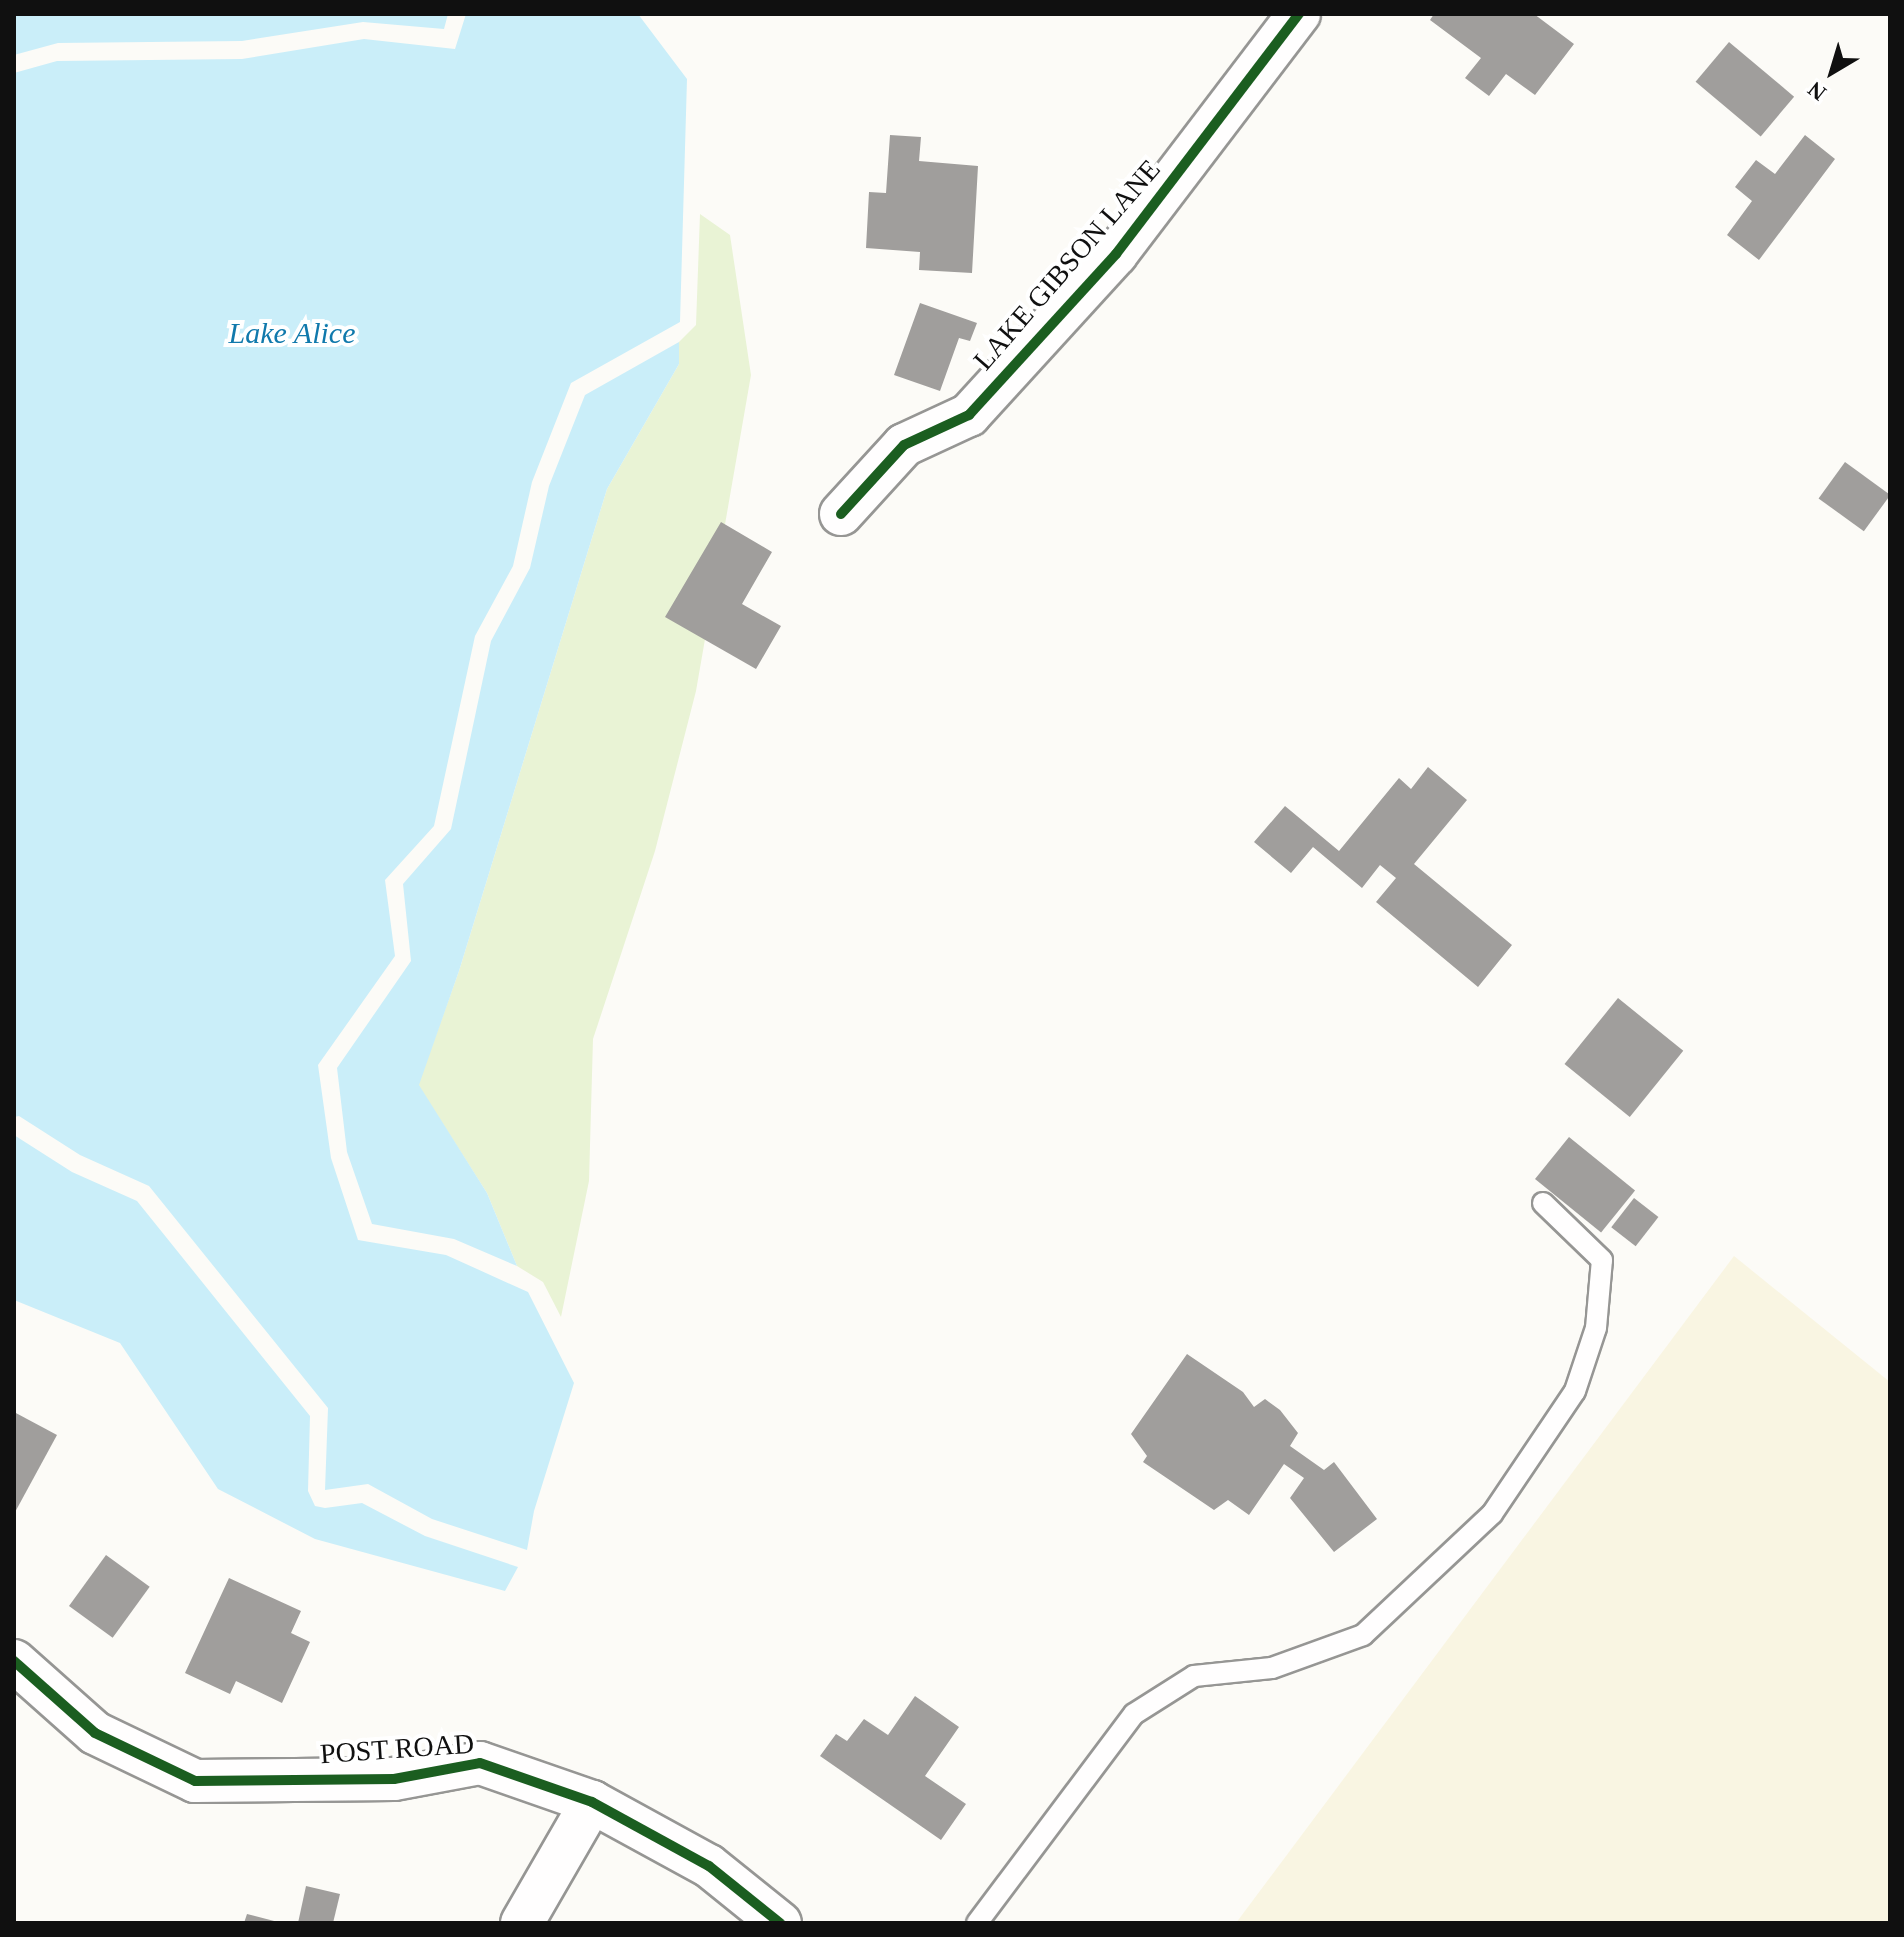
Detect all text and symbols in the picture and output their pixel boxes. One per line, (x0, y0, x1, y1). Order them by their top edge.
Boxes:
north arrow (1792, 32, 1872, 112)
text: N (1803, 77, 1831, 106)
street label: LAKE GIBSON LANE (967, 153, 1167, 377)
water label: Lake Alice (228, 315, 356, 351)
street label: POST ROAD (319, 1727, 475, 1771)

